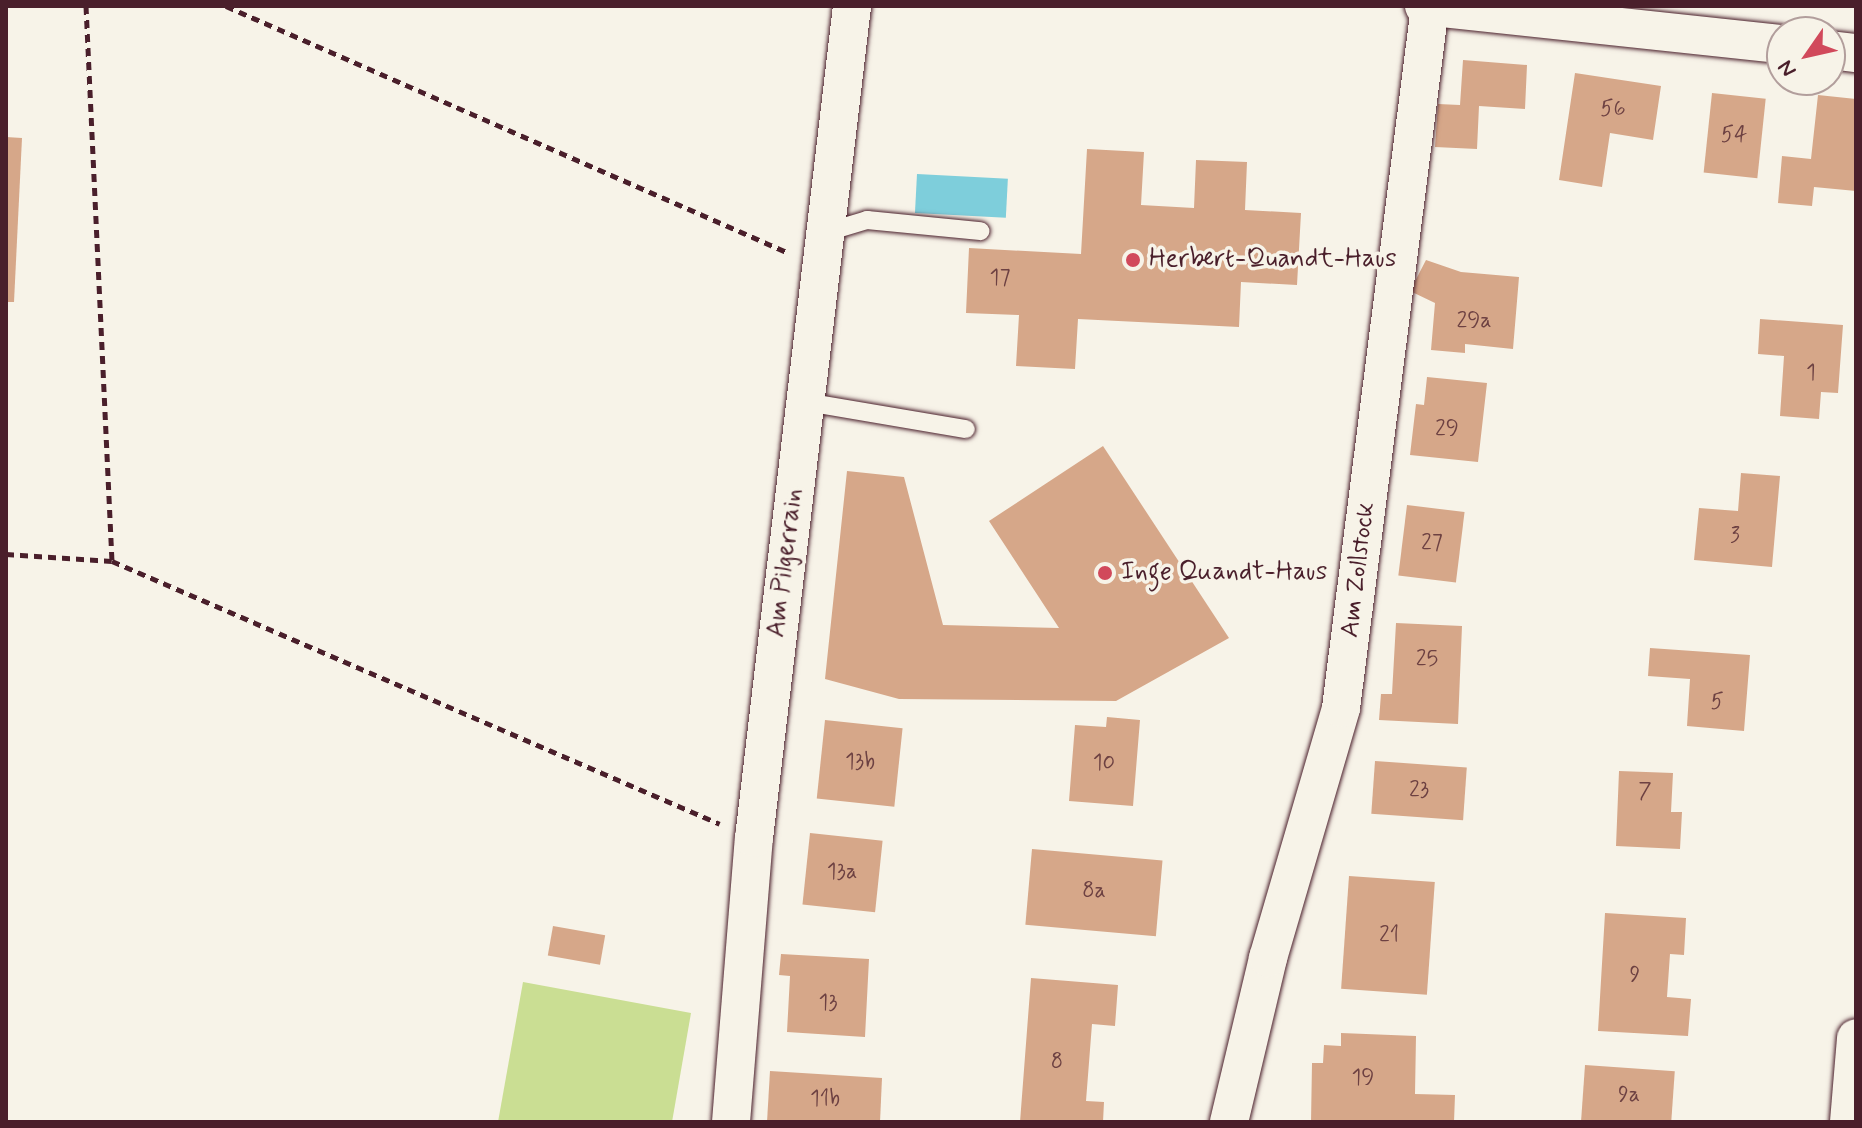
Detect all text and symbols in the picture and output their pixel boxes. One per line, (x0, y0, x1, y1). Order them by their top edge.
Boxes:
north arrow (1766, 16, 1846, 96)
text: N (1772, 54, 1803, 82)
house number: 56 (1600, 97, 1626, 123)
house number: 54 (1721, 123, 1747, 149)
place label: Herbert-Quandt-Haus (1149, 244, 1397, 276)
marker: Herbert-Quandt-Haus (1124, 251, 1142, 269)
house number: 17 (990, 266, 1010, 292)
house number: 29a (1456, 309, 1492, 335)
house number: 1 (1806, 361, 1816, 387)
house number: 29 (1435, 417, 1459, 443)
street label: Am Pilgerrain (761, 482, 811, 644)
street label: Am Zollstock (1335, 499, 1383, 641)
house number: 3 (1730, 524, 1740, 550)
house number: 27 (1421, 531, 1443, 557)
place label: Inge Quandt-Haus (1121, 557, 1329, 589)
marker: Inge Quandt-Haus (1096, 564, 1114, 582)
house number: 25 (1416, 647, 1438, 673)
house number: 5 (1710, 690, 1724, 716)
house number: 13b (845, 750, 875, 776)
house number: 10 (1093, 751, 1115, 777)
house number: 23 (1409, 778, 1429, 804)
house number: 7 (1638, 780, 1652, 806)
house number: 13a (827, 860, 857, 886)
house number: 8a (1082, 879, 1106, 905)
house number: 21 (1379, 923, 1399, 949)
house number: 9 (1630, 963, 1640, 989)
house number: 13 (818, 991, 838, 1017)
house number: 8 (1051, 1050, 1063, 1076)
house number: 19 (1352, 1066, 1374, 1092)
house number: 9a (1618, 1083, 1640, 1109)
house number: 11b (810, 1087, 840, 1113)

